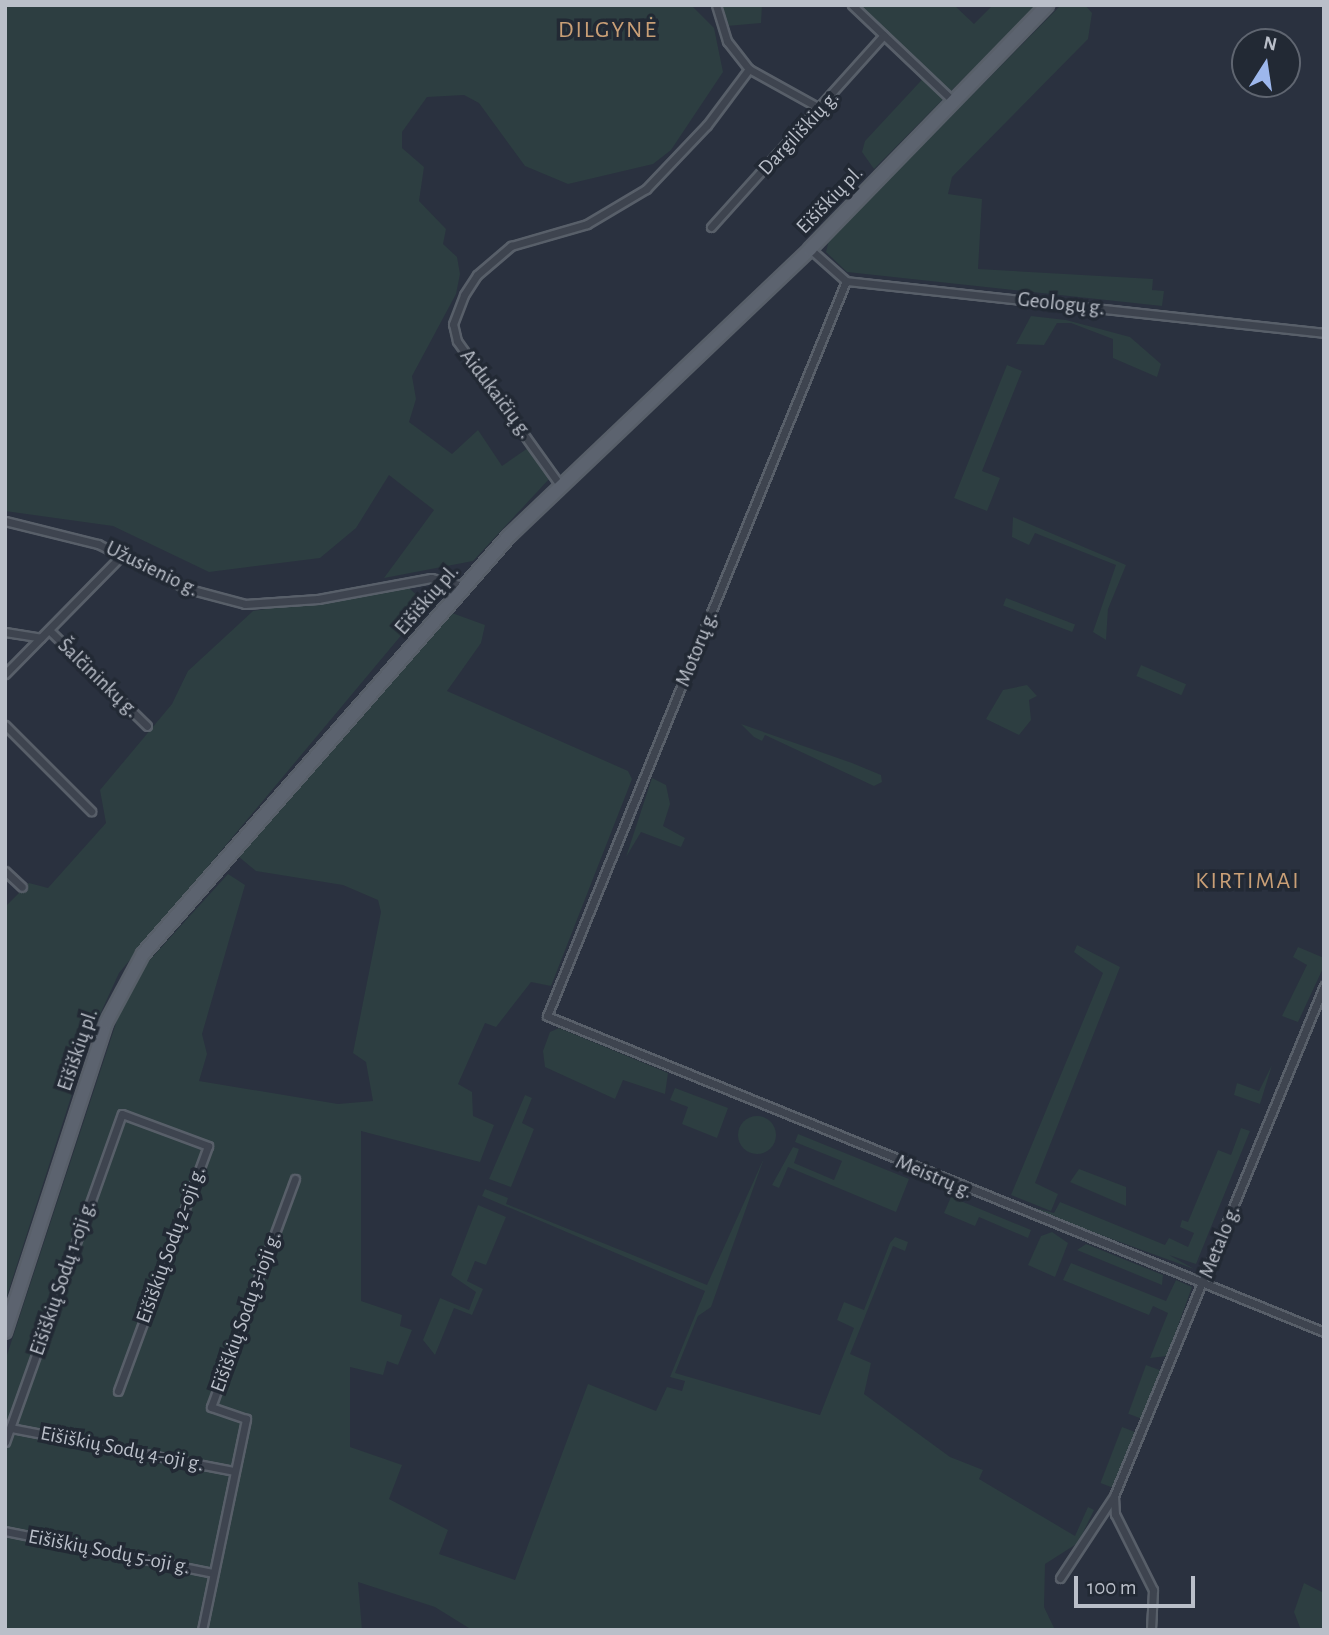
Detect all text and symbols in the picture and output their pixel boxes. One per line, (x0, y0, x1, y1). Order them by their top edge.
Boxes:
district label: DILGYNĖ (559, 17, 657, 45)
north arrow (1231, 28, 1301, 98)
text: N (1262, 33, 1278, 55)
street label: Dargiliškių g. (753, 85, 845, 181)
street label: Eišiškių pl. (791, 161, 869, 239)
street label: Geologų g. (1016, 287, 1106, 321)
street label: Aidukaičių g. (454, 344, 538, 444)
street label: Užusienio g. (102, 536, 202, 602)
street label: Eišiškių pl. (389, 560, 465, 640)
street label: Motorų g. (671, 608, 723, 690)
street label: Šalčininkų g. (52, 633, 144, 723)
district label: KIRTIMAI (1196, 868, 1300, 896)
street label: Eišiškių pl. (52, 1006, 104, 1094)
street label: Meistrų g. (892, 1150, 976, 1204)
street label: Eišiškių Sodų 2-oji g. (131, 1163, 211, 1327)
street label: Eišiškių Sodų 1-oji g. (25, 1197, 101, 1359)
street label: Metalo g. (1194, 1202, 1246, 1282)
street label: Eišiškių Sodų 3-ioji g. (205, 1228, 287, 1396)
street label: Eišiškių Sodų 4-oji g. (38, 1421, 206, 1477)
street label: Eišiškių Sodų 5-oji g. (26, 1524, 192, 1580)
scale bar (1077, 1562, 1198, 1606)
text: 100 m (1087, 1577, 1137, 1598)

